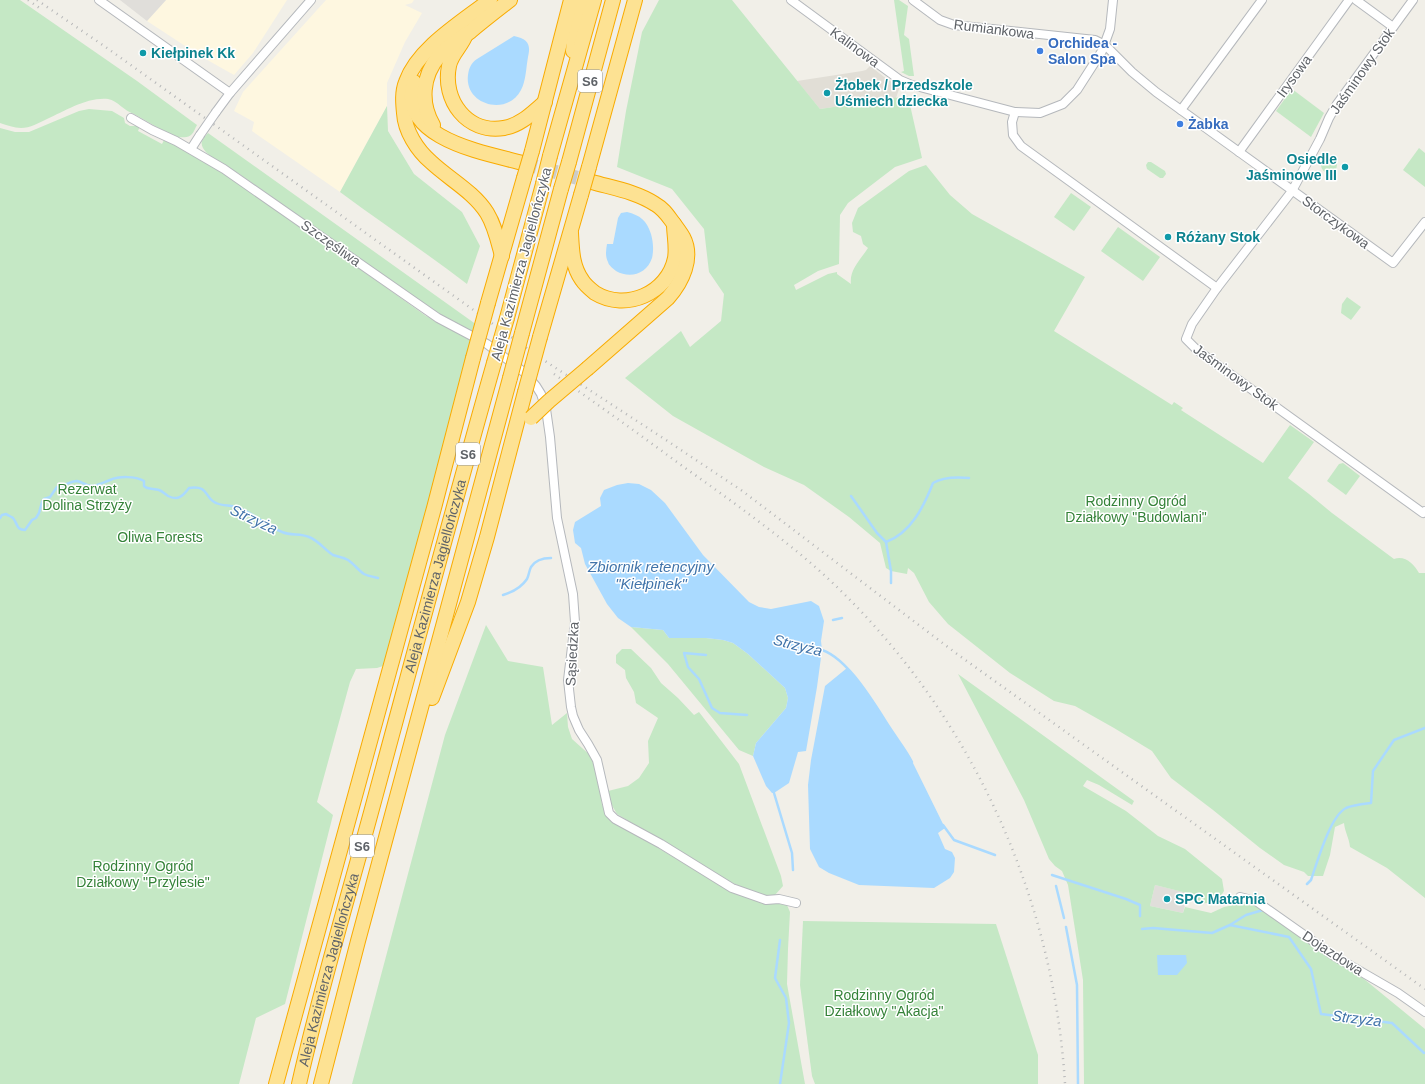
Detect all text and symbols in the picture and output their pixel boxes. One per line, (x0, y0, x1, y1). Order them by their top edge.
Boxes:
street label: Rumiankowa (953, 16, 1035, 42)
street label: Kalinowa (827, 24, 883, 70)
street label: Jaśminowy Stok (1326, 24, 1398, 117)
place label: Orchidea - Salon Spa (1048, 35, 1118, 67)
place label: Kiełpinek Kk (151, 45, 235, 61)
marker: Orchidea - Salon Spa (1035, 46, 1045, 56)
marker: Kiełpinek Kk (138, 48, 148, 58)
street label: Irysowa (1273, 52, 1315, 100)
road number: S6 (578, 70, 602, 92)
place label: Żłobek / Przedszkole Uśmiech dziecka (835, 77, 973, 109)
marker: Żłobek / Przedszkole Uśmiech dziecka (822, 88, 832, 98)
place label: Żabka (1188, 116, 1229, 132)
marker: Żabka (1175, 119, 1185, 129)
place label: Osiedle Jaśminowe III (1246, 151, 1337, 183)
marker: Osiedle Jaśminowe III (1340, 162, 1350, 172)
street label: Aleja Kazimierza Jagiellończyka (487, 166, 555, 362)
street label: Storczykowa (1299, 192, 1373, 252)
street label: Szczęśliwa (298, 217, 364, 270)
place label: Różany Stok (1176, 229, 1260, 245)
marker: Różany Stok (1163, 232, 1173, 242)
street label: Jaśminowy Stok (1190, 341, 1282, 414)
road number: S6 (456, 443, 480, 465)
street label: Aleja Kazimierza Jagiellończyka (401, 477, 469, 674)
park label: Rezerwat Dolina Strzyży (42, 481, 132, 513)
park label: Rodzinny Ogród Działkowy "Budowlani" (1065, 493, 1207, 525)
water label: Strzyża (228, 501, 280, 537)
park label: Oliwa Forests (117, 529, 203, 545)
water label: Zbiornik retencyjny "Kiełpinek" (587, 558, 715, 592)
street label: Sąsiedzka (562, 621, 582, 687)
water label: Strzyża (772, 631, 824, 659)
road number: S6 (350, 835, 374, 857)
park label: Rodzinny Ogród Działkowy "Przylesie" (76, 858, 210, 890)
street label: Aleja Kazimierza Jagiellończyka (295, 871, 362, 1068)
place label: SPC Matarnia (1175, 891, 1265, 907)
marker: SPC Matarnia (1162, 894, 1172, 904)
street label: Dojazdowa (1300, 927, 1367, 979)
park label: Rodzinny Ogród Działkowy "Akacja" (825, 987, 943, 1019)
water label: Strzyża (1331, 1007, 1383, 1029)

